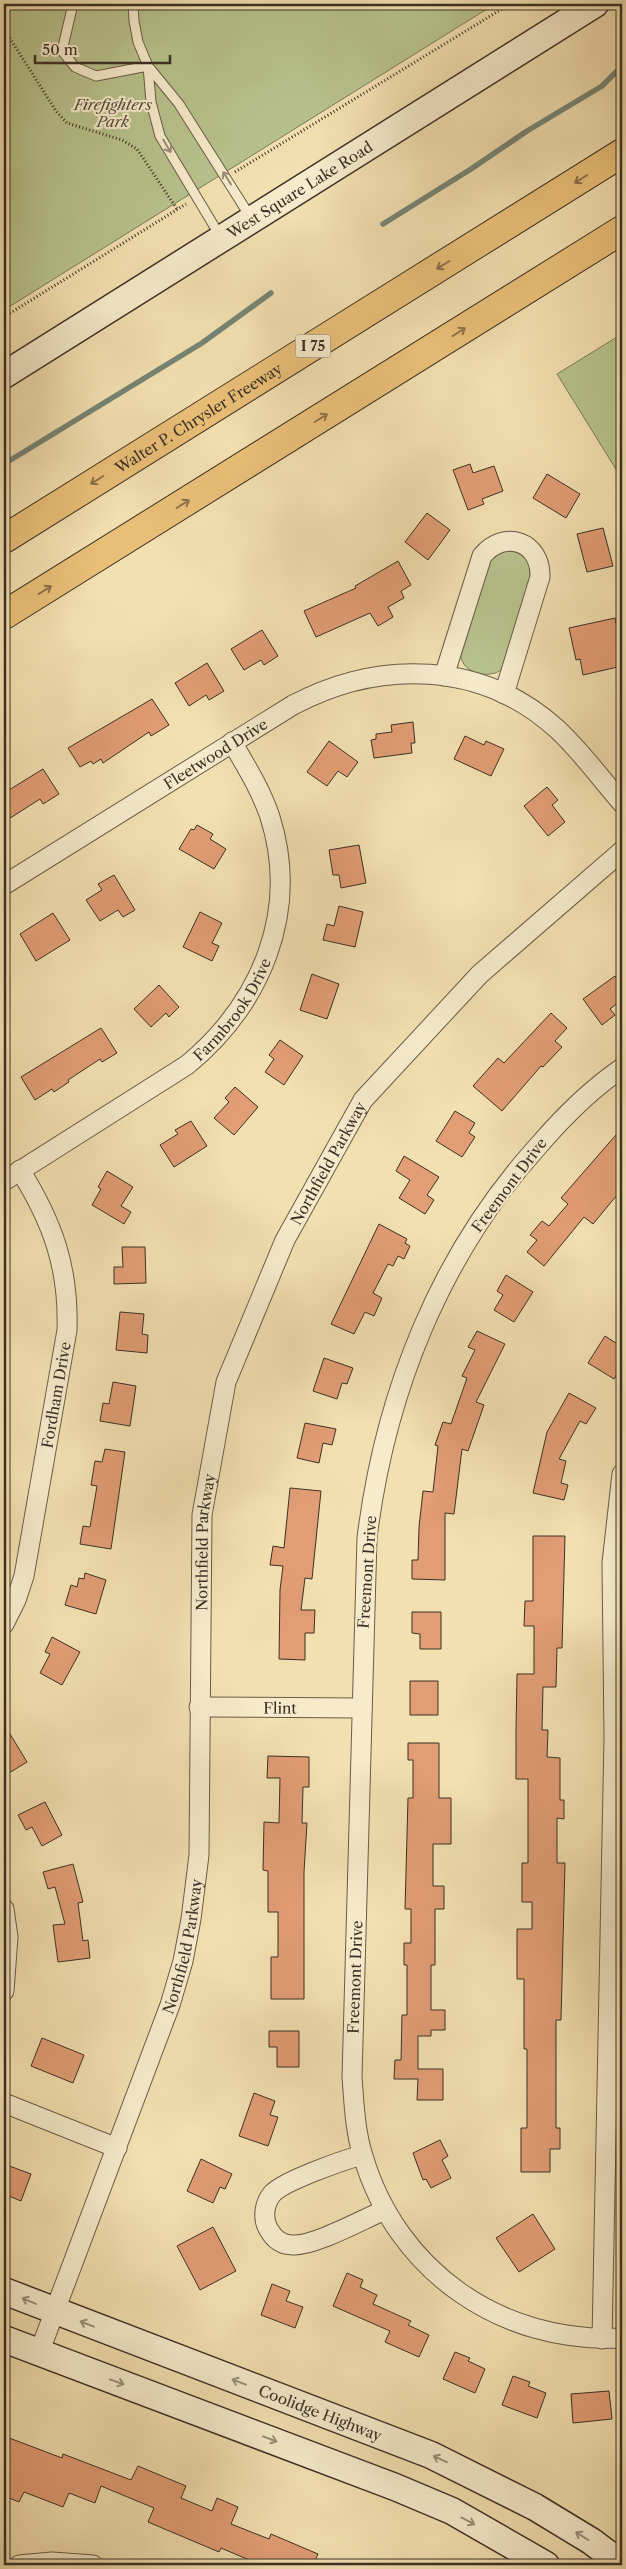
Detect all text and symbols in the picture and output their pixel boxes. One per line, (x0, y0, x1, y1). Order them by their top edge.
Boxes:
scale bar (35, 32, 170, 64)
text: 50 m (42, 40, 78, 59)
park label: Firefighters Park (73, 95, 152, 131)
street label: West Square Lake Road (222, 137, 376, 243)
one-way arrow (162, 139, 172, 153)
one-way arrow (221, 171, 232, 185)
one-way arrow (574, 174, 588, 184)
one-way arrow (436, 259, 450, 270)
one-way arrow (451, 326, 465, 336)
road number: I 75 (296, 334, 330, 358)
street label: Walter P. Chrysler Freeway (110, 358, 286, 477)
one-way arrow (313, 412, 327, 422)
one-way arrow (91, 476, 105, 486)
one-way arrow (176, 498, 190, 509)
one-way arrow (38, 584, 52, 594)
street label: Fleetwood Drive (160, 714, 271, 793)
street label: Farmbrook Drive (189, 955, 274, 1065)
street label: Northfield Parkway (286, 1098, 370, 1228)
street label: Freemont Drive (467, 1134, 551, 1236)
street label: Fordham Drive (37, 1340, 74, 1450)
street label: Northfield Parkway (192, 1471, 219, 1611)
street label: Freemont Drive (354, 1515, 380, 1629)
street label: Flint (263, 1698, 297, 1717)
street label: Northfield Parkway (158, 1877, 206, 2017)
street label: Freemont Drive (344, 1920, 366, 2034)
one-way arrow (22, 2296, 37, 2306)
one-way arrow (80, 2319, 95, 2328)
one-way arrow (232, 2377, 247, 2386)
one-way arrow (109, 2378, 125, 2387)
street label: Coolidge Highway (256, 2380, 385, 2445)
one-way arrow (262, 2436, 277, 2445)
one-way arrow (433, 2454, 448, 2463)
one-way arrow (461, 2516, 475, 2526)
one-way arrow (576, 2531, 590, 2541)

